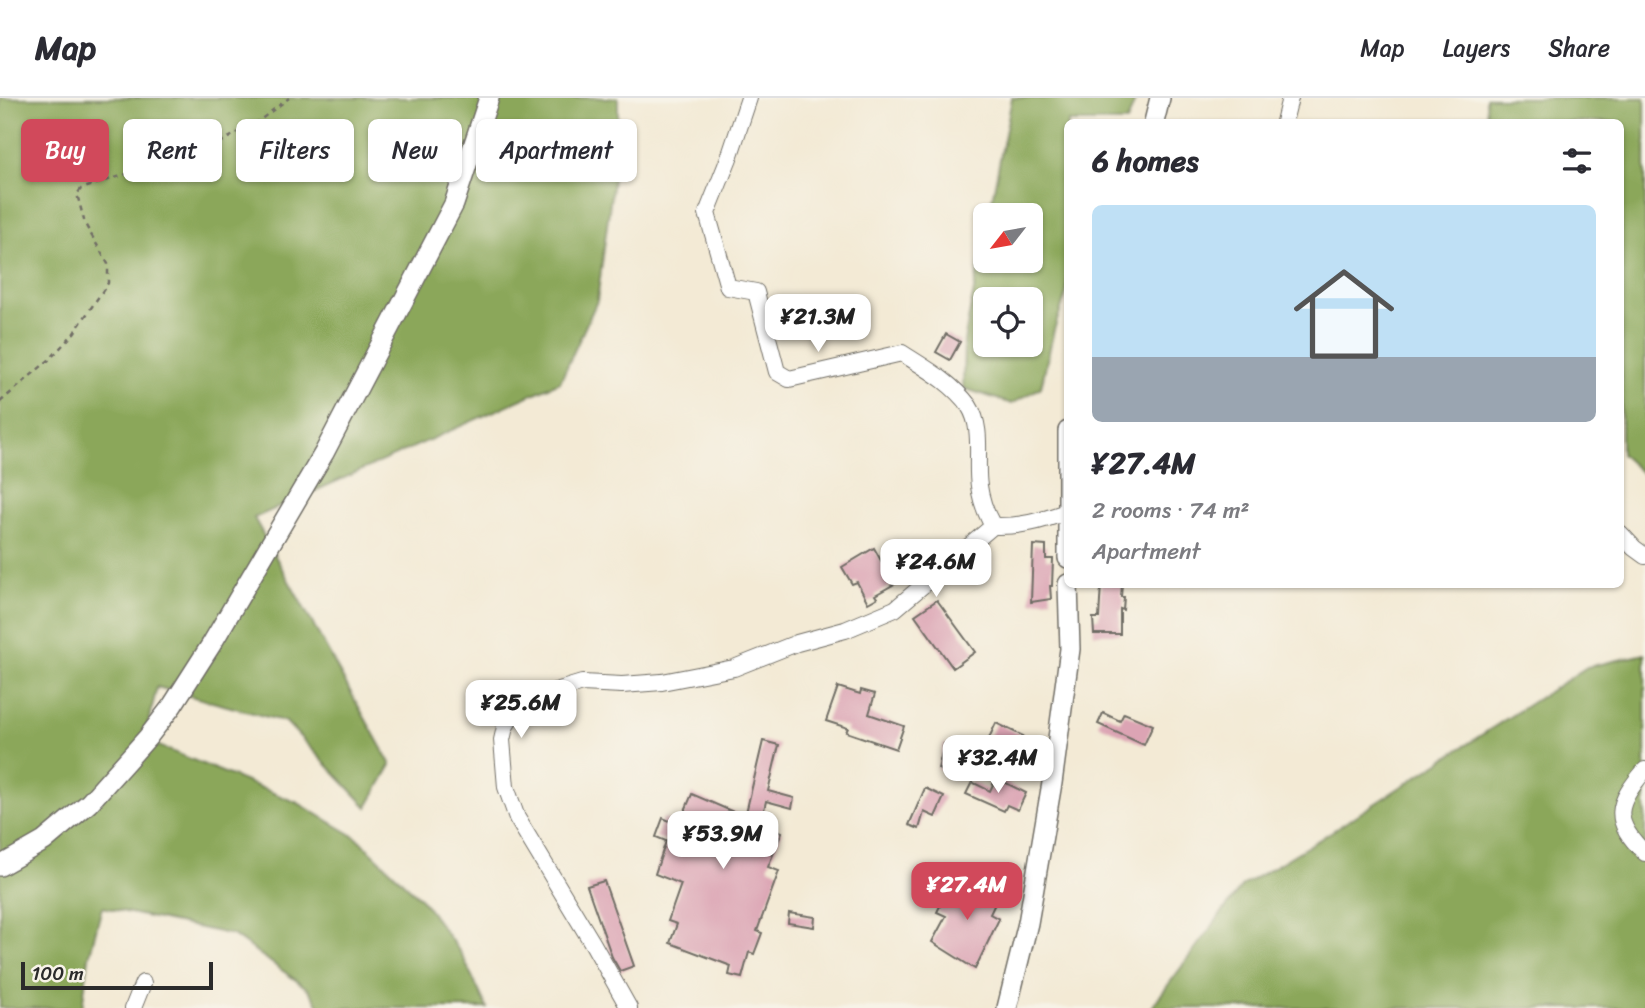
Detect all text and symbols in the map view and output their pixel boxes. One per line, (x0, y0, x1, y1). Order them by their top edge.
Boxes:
text: Map (35, 19, 96, 77)
text: Map (1360, 27, 1405, 69)
text: Layers (1443, 27, 1510, 69)
text: Share (1548, 27, 1610, 69)
chip: Buy (21, 119, 109, 182)
chip: Rent (123, 119, 222, 182)
chip: Filters (236, 119, 354, 182)
chip: New (368, 119, 462, 182)
chip: Apartment (476, 119, 637, 182)
text: 6 homes (1092, 134, 1199, 188)
icon: filters (1558, 142, 1596, 180)
north arrow (973, 203, 1043, 273)
map controls (973, 203, 1043, 357)
icon: home (1281, 251, 1407, 377)
button: locate (973, 287, 1043, 357)
pin: ¥21.3M (761, 294, 875, 354)
text: ¥21.3M (781, 296, 855, 337)
text: ¥27.4M (1092, 436, 1195, 490)
text: 2 rooms · 74 m² (1092, 490, 1249, 531)
text: Apartment (1092, 531, 1201, 572)
pin: ¥24.6M (879, 540, 993, 599)
text: ¥24.6M (896, 541, 976, 582)
pin: ¥25.6M (464, 680, 578, 740)
text: ¥25.6M (482, 682, 560, 723)
pin: ¥32.4M (941, 736, 1055, 795)
text: ¥32.4M (959, 737, 1037, 778)
pin: ¥53.9M (666, 812, 780, 871)
text: ¥53.9M (683, 813, 763, 854)
pin: ¥27.4M (910, 862, 1024, 922)
text: ¥27.4M (927, 864, 1007, 905)
text: 100 m (32, 957, 84, 990)
scale bar (21, 959, 214, 991)

